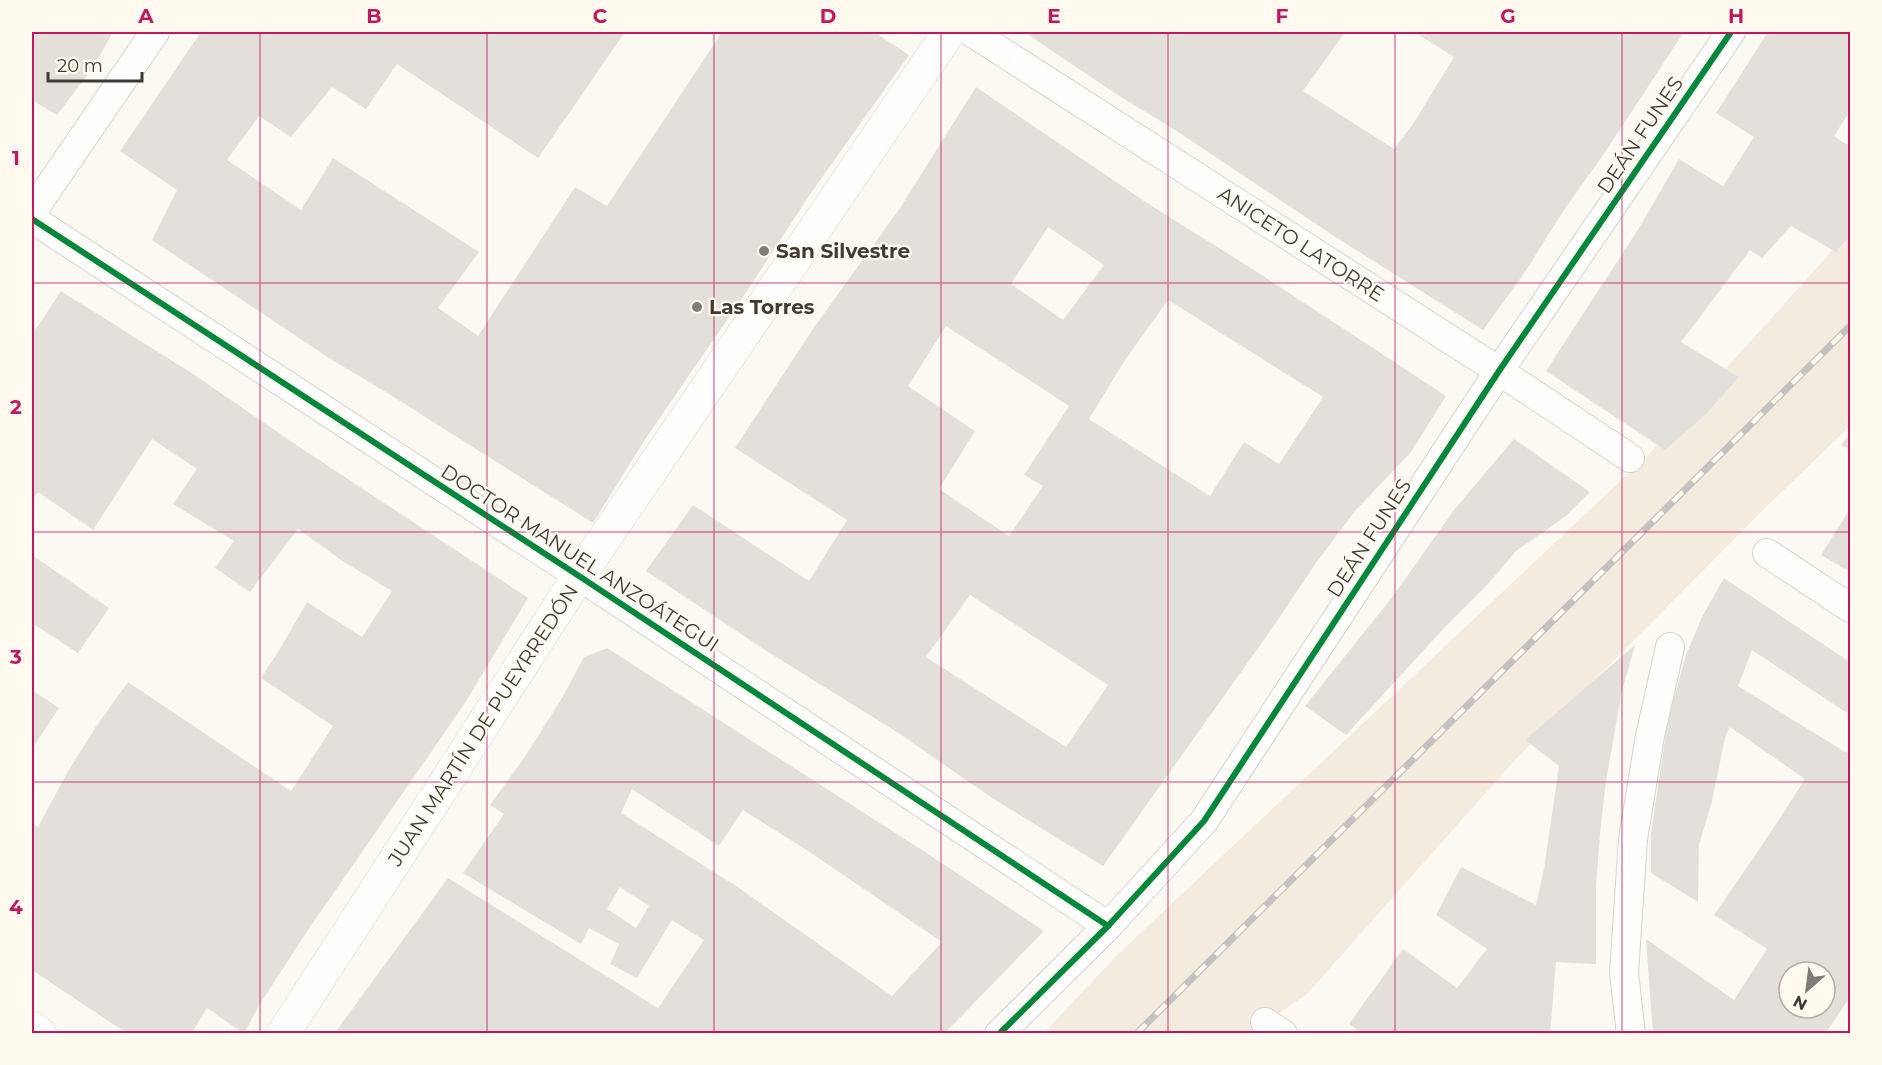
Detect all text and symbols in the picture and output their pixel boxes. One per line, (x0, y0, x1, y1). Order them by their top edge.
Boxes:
text: A (137, 4, 154, 28)
text: B (366, 4, 382, 28)
text: C (593, 4, 608, 28)
text: D (820, 4, 836, 28)
text: E (1047, 4, 1061, 28)
text: F (1276, 4, 1289, 28)
text: G (1500, 4, 1516, 28)
text: H (1728, 4, 1744, 28)
scale bar (48, 45, 142, 83)
text: 20 m (57, 55, 103, 77)
street label: DEÁN FUNES (1592, 72, 1688, 198)
text: 1 (12, 146, 20, 170)
street label: ANICETO LATORRE (1213, 181, 1389, 307)
place label: San Silvestre (776, 239, 910, 263)
marker: San Silvestre (757, 244, 771, 258)
place label: Las Torres (709, 295, 815, 319)
marker: Las Torres (690, 300, 704, 314)
text: 2 (10, 395, 22, 419)
street label: DOCTOR MANUEL ANZOÁTEGUI (436, 459, 724, 657)
street label: DEÁN FUNES (1322, 474, 1416, 602)
street label: JUAN MARTÍN DE PUEYRREDÓN (382, 580, 583, 871)
text: 3 (9, 645, 22, 669)
text: 4 (9, 895, 23, 919)
north arrow (1777, 960, 1837, 1020)
text: N (1790, 991, 1810, 1014)

